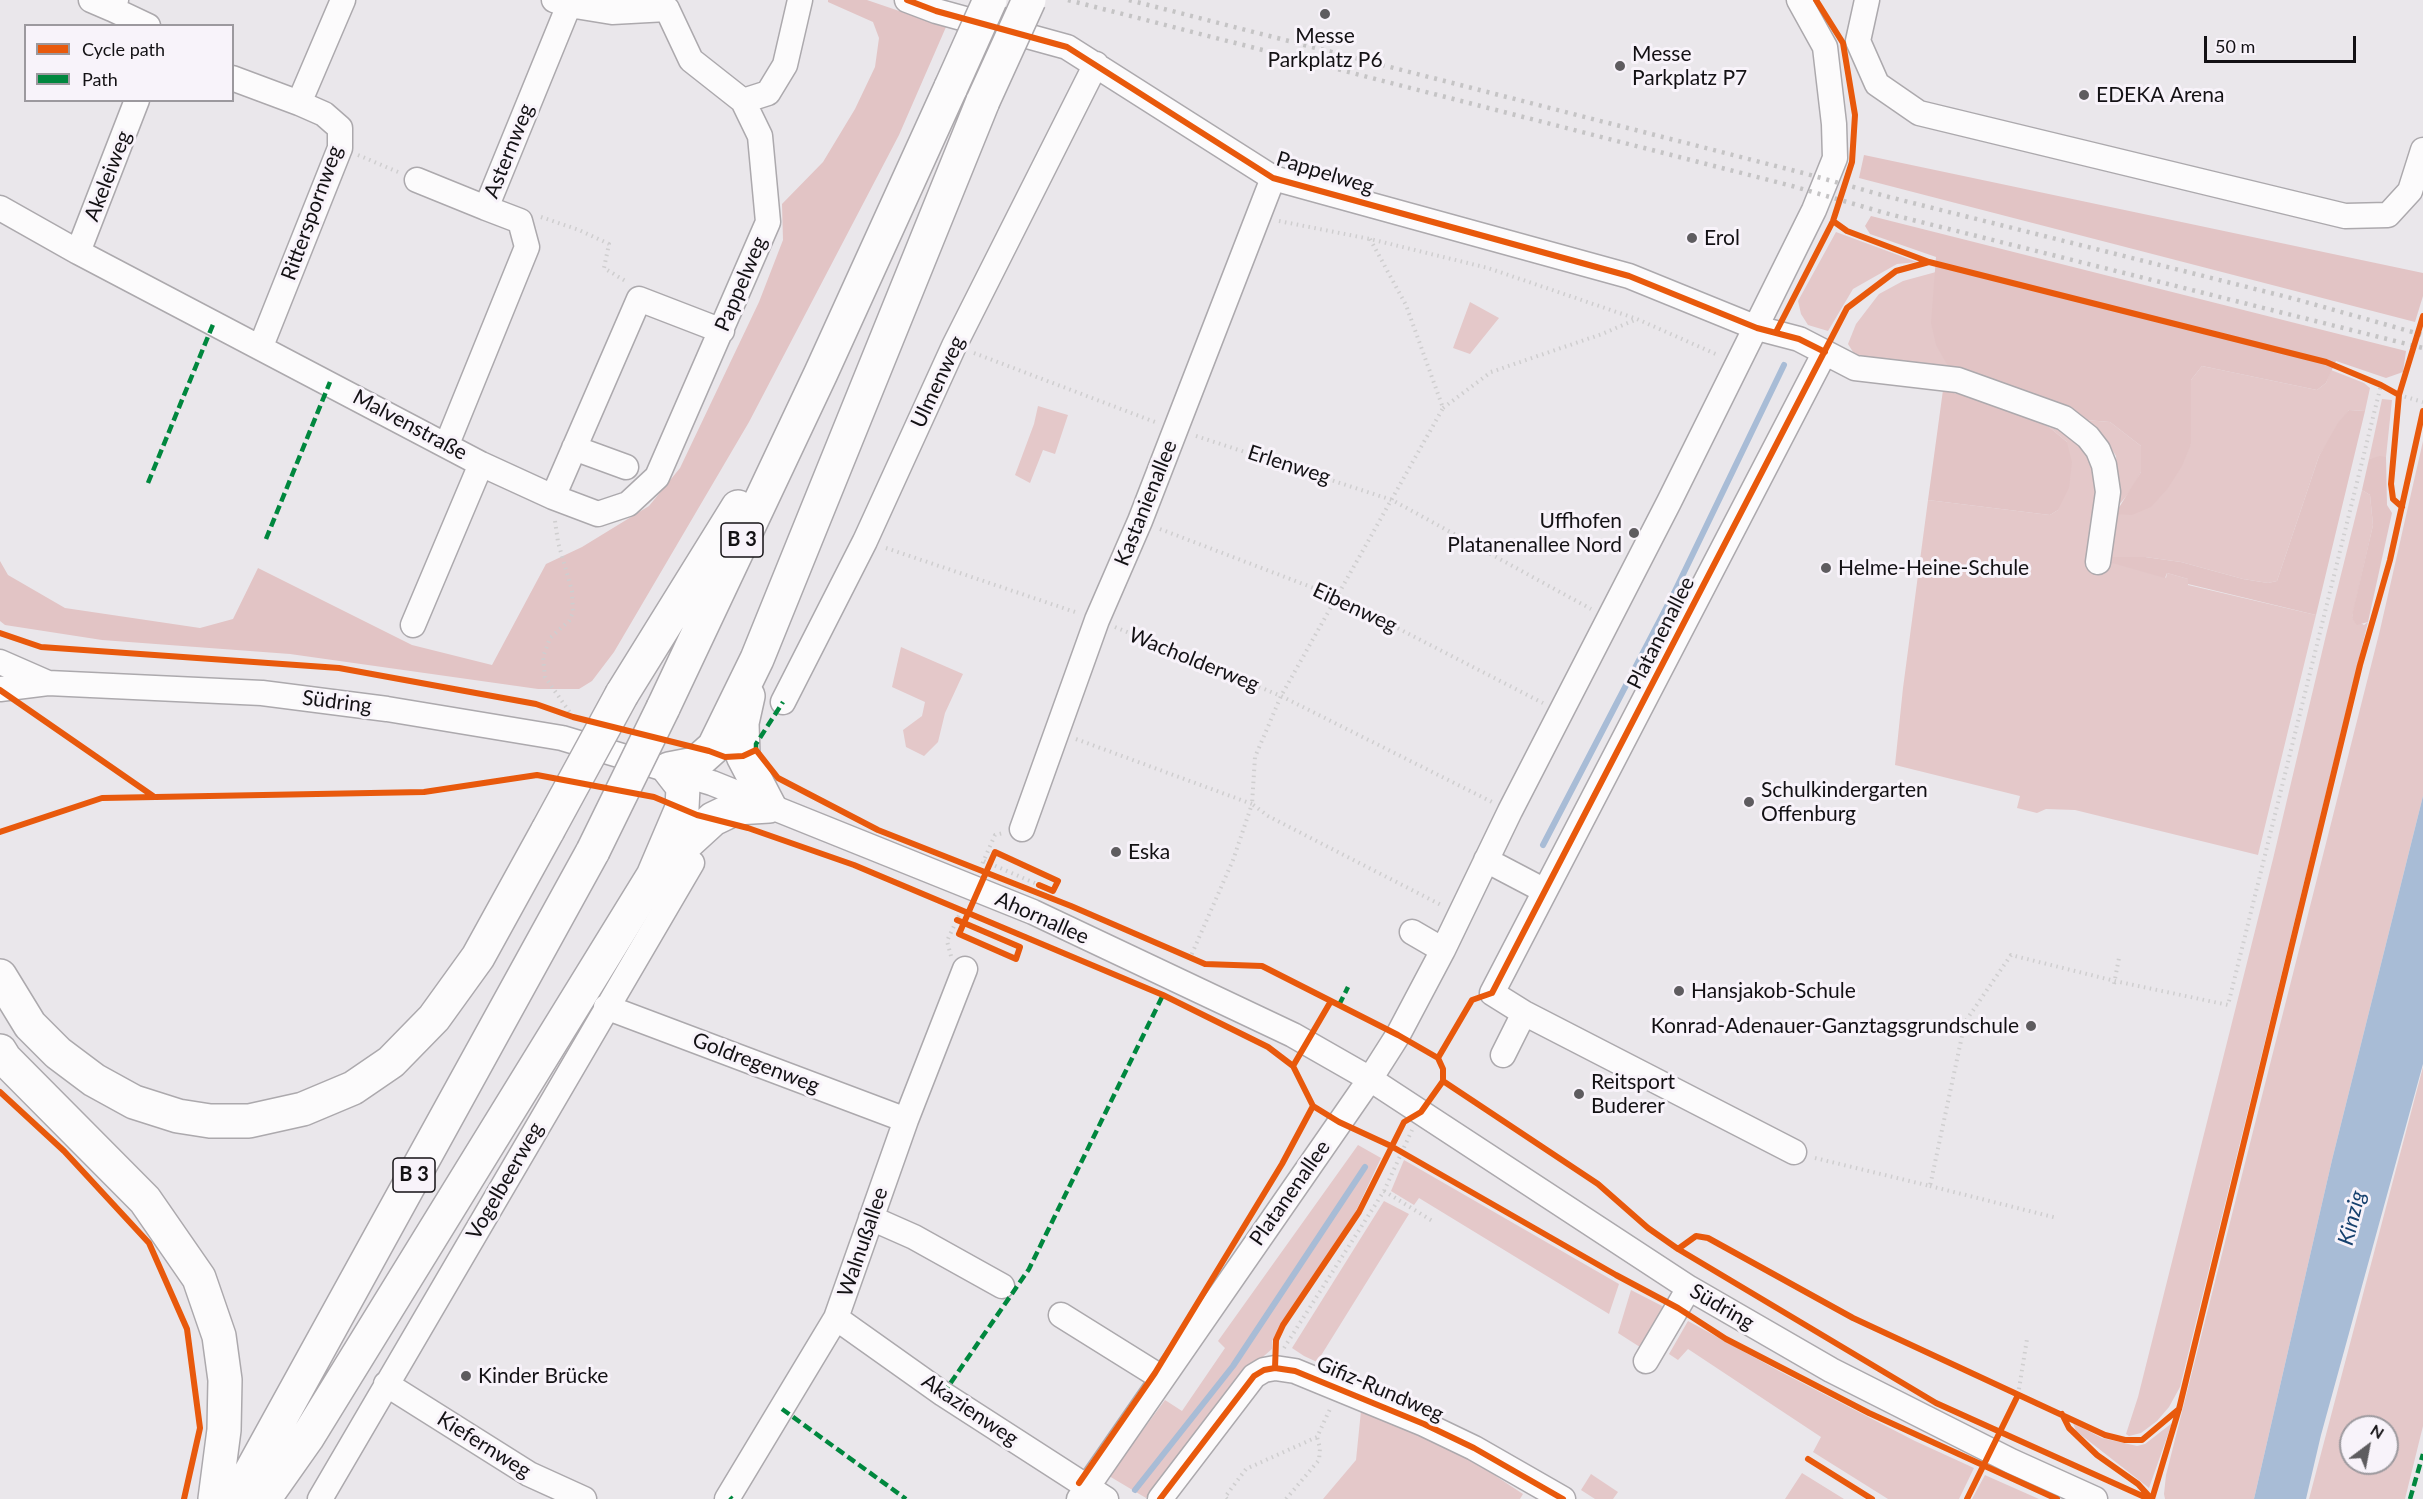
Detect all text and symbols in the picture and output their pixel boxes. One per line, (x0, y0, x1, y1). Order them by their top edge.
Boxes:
marker: Messe Parkplatz P6 (1318, 7, 1332, 21)
place label: Messe Parkplatz P6 (1267, 23, 1383, 73)
legend (24, 24, 234, 102)
scale bar (2207, 24, 2358, 62)
text: 50 m (2215, 35, 2255, 57)
text: Cycle path (82, 38, 165, 60)
place label: Messe Parkplatz P7 (1632, 41, 1747, 91)
marker: Messe Parkplatz P7 (1613, 59, 1627, 73)
text: Path (82, 68, 118, 90)
place label: EDEKA Arena (2096, 82, 2224, 108)
marker: EDEKA Arena (2077, 88, 2091, 102)
street label: Asternweg (479, 100, 539, 202)
street label: Akeleiweg (79, 127, 137, 225)
street label: Ritterspornweg (276, 142, 348, 284)
street label: Pappelweg (1273, 146, 1377, 200)
place label: Erol (1704, 225, 1740, 251)
marker: Erol (1685, 231, 1699, 245)
street label: Pappelweg (710, 233, 772, 335)
street label: Ulmenweg (906, 332, 970, 432)
street label: Malvenstraße (349, 384, 471, 466)
street label: Kastanienallee (1109, 436, 1183, 570)
street label: Erlenweg (1244, 440, 1334, 490)
place label: Uffhofen Platanenallee Nord (1447, 508, 1622, 558)
road number: B 3 (721, 523, 763, 557)
marker: Uffhofen Platanenallee Nord (1627, 526, 1641, 540)
place label: Helme-Heine-Schule (1838, 555, 2029, 581)
marker: Helme-Heine-Schule (1819, 561, 1833, 575)
street label: Platanenallee (1622, 573, 1700, 693)
street label: Eibenweg (1309, 578, 1401, 638)
street label: Wacholderweg (1125, 622, 1263, 698)
street label: Südring (301, 685, 373, 719)
place label: Schulkindergarten Offenburg (1761, 777, 1928, 827)
marker: Schulkindergarten Offenburg (1742, 795, 1756, 809)
place label: Eska (1128, 839, 1170, 865)
marker: Eska (1109, 845, 1123, 859)
street label: Ahornallee (991, 886, 1093, 950)
place label: Hansjakob-Schule (1691, 978, 1856, 1004)
marker: Hansjakob-Schule (1672, 984, 1686, 998)
place label: Konrad-Adenauer-Ganztagsgrundschule (1651, 1013, 2019, 1039)
marker: Konrad-Adenauer-Ganztagsgrundschule (2024, 1019, 2038, 1033)
street label: Goldregenweg (689, 1027, 823, 1099)
place label: Reitsport Buderer (1591, 1069, 1675, 1119)
marker: Reitsport Buderer (1572, 1087, 1586, 1101)
street label: Vogelbeerweg (461, 1118, 549, 1244)
street label: Platanenallee (1244, 1135, 1336, 1251)
road number: B 3 (393, 1158, 435, 1192)
street label: Walnußallee (833, 1184, 893, 1300)
water label: Kinzig (2332, 1188, 2372, 1248)
street label: Südring (1685, 1279, 1759, 1335)
street label: Gifiz-Rundweg (1313, 1351, 1447, 1427)
place label: Kinder Brücke (478, 1363, 608, 1389)
marker: Kinder Brücke (459, 1369, 473, 1383)
street label: Akazienweg (917, 1369, 1023, 1451)
street label: Kiefernweg (433, 1406, 535, 1484)
north arrow (2339, 1415, 2399, 1475)
text: N (2367, 1420, 2388, 1442)

